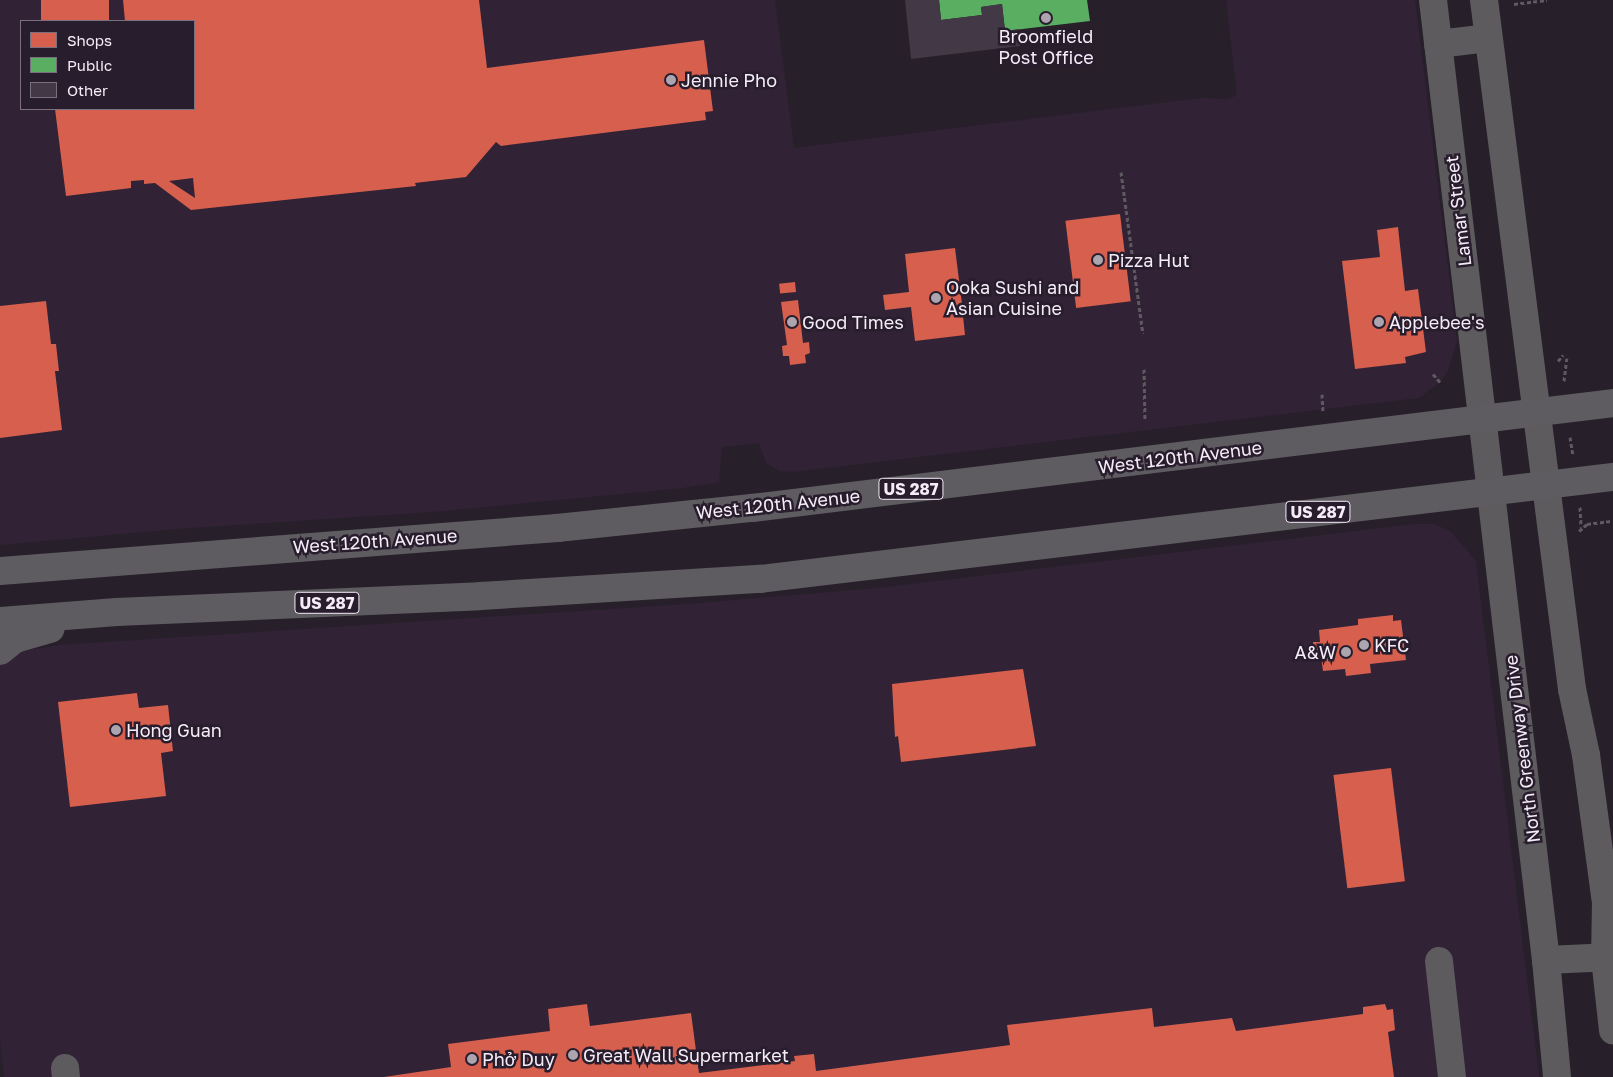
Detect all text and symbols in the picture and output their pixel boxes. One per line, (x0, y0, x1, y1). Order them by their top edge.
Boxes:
marker: Broomfield Post Office (1040, 12, 1052, 24)
legend (20, 20, 195, 110)
place label: Broomfield Post Office (998, 26, 1094, 68)
text: Shops (67, 31, 112, 49)
text: Public (67, 56, 112, 74)
place label: Jennie Pho (681, 69, 777, 91)
marker: Jennie Pho (665, 74, 677, 86)
text: Other (67, 81, 108, 99)
street label: Lamar Street (1440, 154, 1476, 268)
place label: Pizza Hut (1108, 249, 1190, 271)
marker: Pizza Hut (1092, 254, 1104, 266)
place label: Ooka Sushi and Asian Cuisine (946, 277, 1079, 320)
marker: Ooka Sushi and Asian Cuisine (930, 292, 942, 304)
place label: Good Times (802, 311, 904, 333)
place label: Applebee's (1389, 311, 1484, 333)
marker: Good Times (786, 316, 798, 328)
marker: Applebee's (1373, 316, 1385, 328)
street label: West 120th Avenue (1097, 436, 1263, 478)
road number: US 287 (877, 476, 945, 502)
street label: West 120th Avenue (695, 485, 861, 523)
road number: US 287 (1284, 498, 1352, 526)
street label: West 120th Avenue (292, 524, 458, 558)
road number: US 287 (293, 590, 361, 616)
place label: KFC (1374, 634, 1409, 656)
marker: KFC (1358, 639, 1370, 651)
place label: A&W (1295, 641, 1336, 663)
marker: A&W (1340, 646, 1352, 658)
street label: North Greenway Drive (1500, 654, 1544, 844)
place label: Hong Guan (126, 719, 222, 741)
marker: Hong Guan (110, 724, 122, 736)
place label: Great Wall Supermarket (583, 1044, 789, 1066)
place label: Phở Duy (482, 1048, 555, 1070)
marker: Great Wall Supermarket (567, 1049, 579, 1061)
marker: Phở Duy (466, 1053, 478, 1065)

